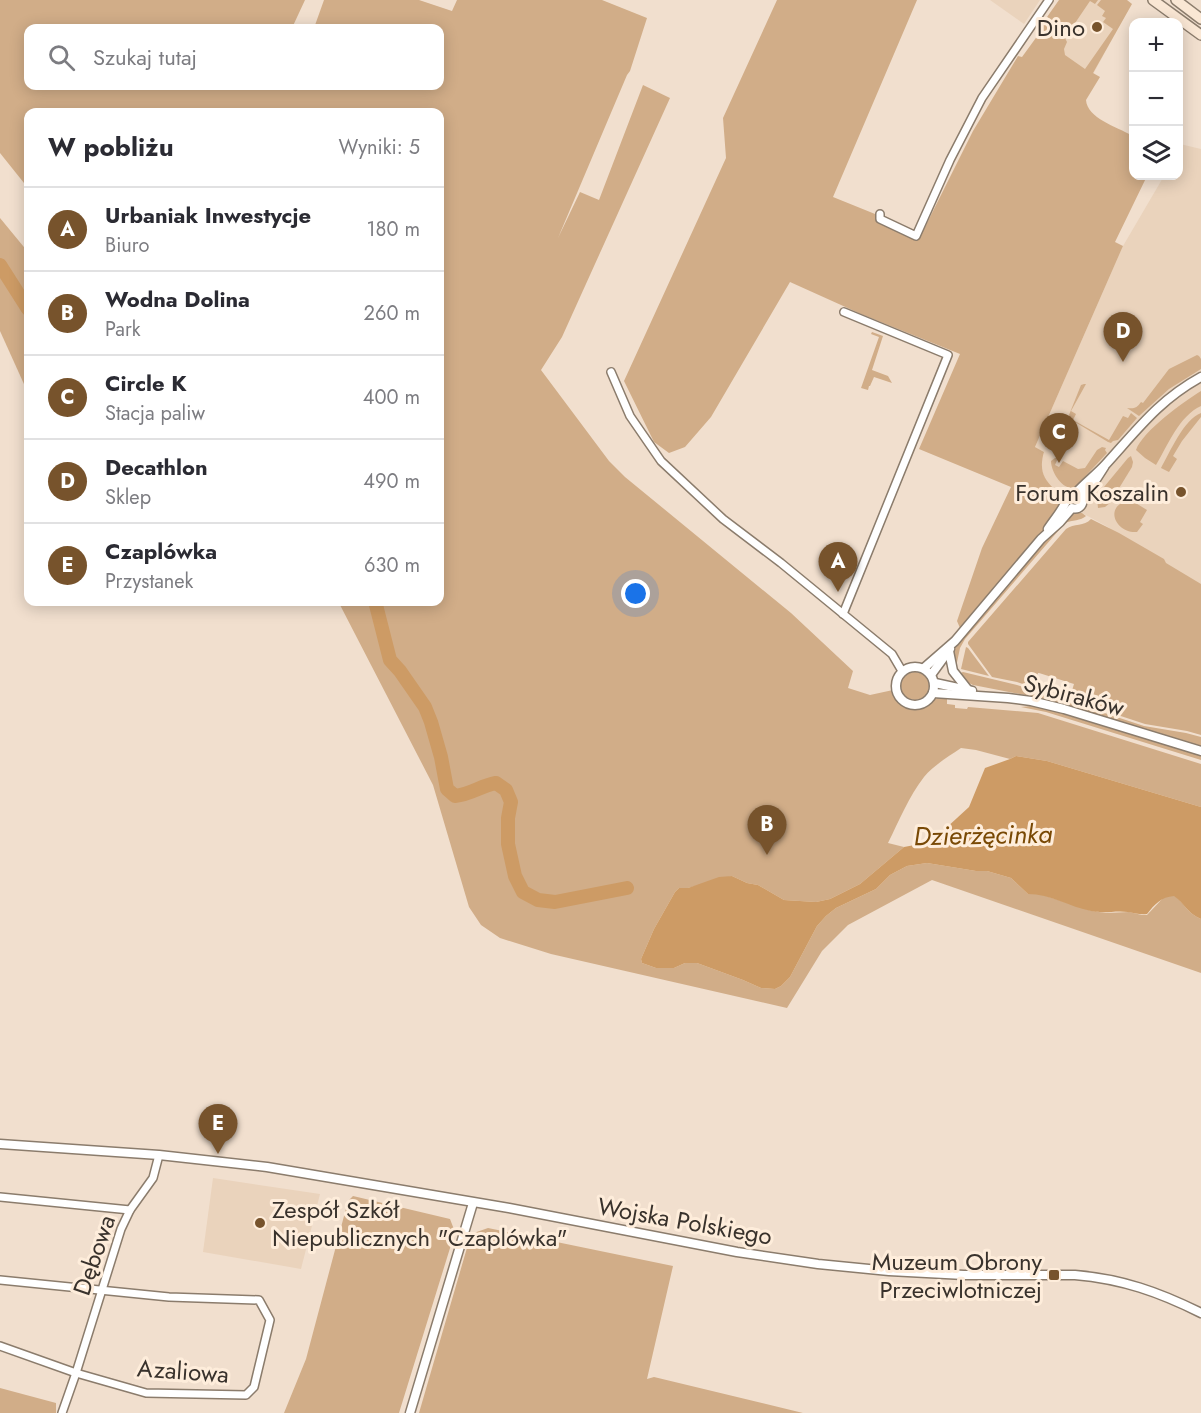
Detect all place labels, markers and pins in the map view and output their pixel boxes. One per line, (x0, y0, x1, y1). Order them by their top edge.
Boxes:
place label: Dino (1037, 10, 1085, 45)
marker: Dino (1090, 20, 1104, 34)
pin: D (1104, 312, 1142, 362)
pin: C (1040, 414, 1078, 463)
place label: Forum Koszalin (1015, 475, 1169, 510)
marker: Forum Koszalin (1174, 485, 1188, 499)
pin: A (818, 542, 858, 592)
pin: B (748, 806, 786, 855)
pin: E (198, 1104, 238, 1154)
place label: Zespół Szkół Niepublicznych "Czaplówka" (272, 1192, 568, 1255)
marker: Zespół Szkół Niepublicznych "Czaplówka" (253, 1216, 267, 1230)
place label: Muzeum Obrony Przeciwlotniczej (872, 1244, 1042, 1307)
marker: Muzeum Obrony Przeciwlotniczej (1047, 1268, 1061, 1282)

